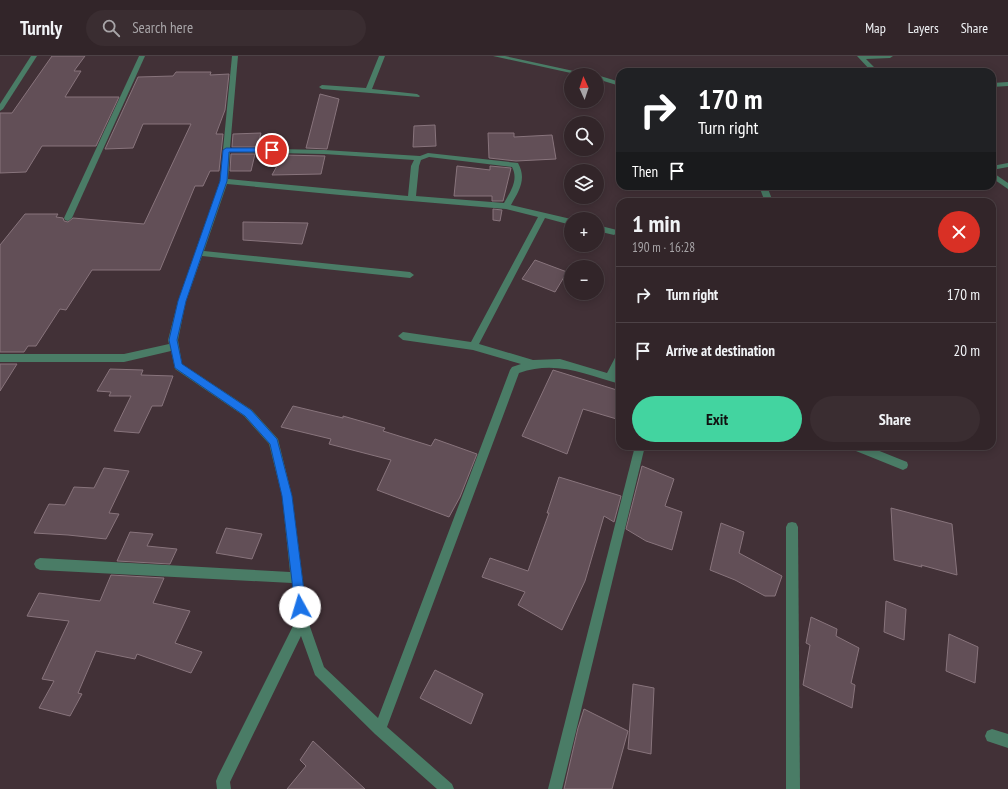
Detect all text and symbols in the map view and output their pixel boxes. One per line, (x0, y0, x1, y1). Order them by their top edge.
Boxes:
search box (86, 10, 366, 46)
text: Turnly (20, 16, 62, 40)
icon: search (100, 17, 122, 39)
text: Search here (132, 18, 193, 37)
text: Map (865, 19, 886, 37)
text: Layers (908, 19, 939, 37)
text: Share (961, 19, 988, 37)
north arrow (564, 68, 604, 108)
map controls (564, 68, 604, 300)
text: 170 m (698, 80, 762, 117)
icon: right (632, 84, 684, 136)
button: search (564, 116, 604, 156)
text: Turn right (698, 116, 758, 139)
pin (255, 133, 289, 167)
icon: arrive (261, 139, 283, 161)
icon: arrive (666, 160, 688, 182)
text: Then (632, 162, 658, 181)
button: layers (564, 164, 604, 204)
text: 1 min (632, 208, 680, 239)
button: close (938, 211, 980, 253)
button: + (564, 212, 604, 252)
text: 190 m · 16:28 (632, 239, 695, 256)
button: − (564, 260, 604, 300)
icon: right (632, 284, 654, 306)
text: Turn right (666, 285, 718, 304)
text: 170 m (947, 285, 980, 304)
icon: arrive (632, 340, 654, 362)
text: Arrive at destination (666, 341, 775, 360)
text: 20 m (954, 341, 980, 360)
button: Exit (632, 396, 802, 442)
button: Share (810, 396, 980, 442)
position arrow (279, 586, 321, 628)

